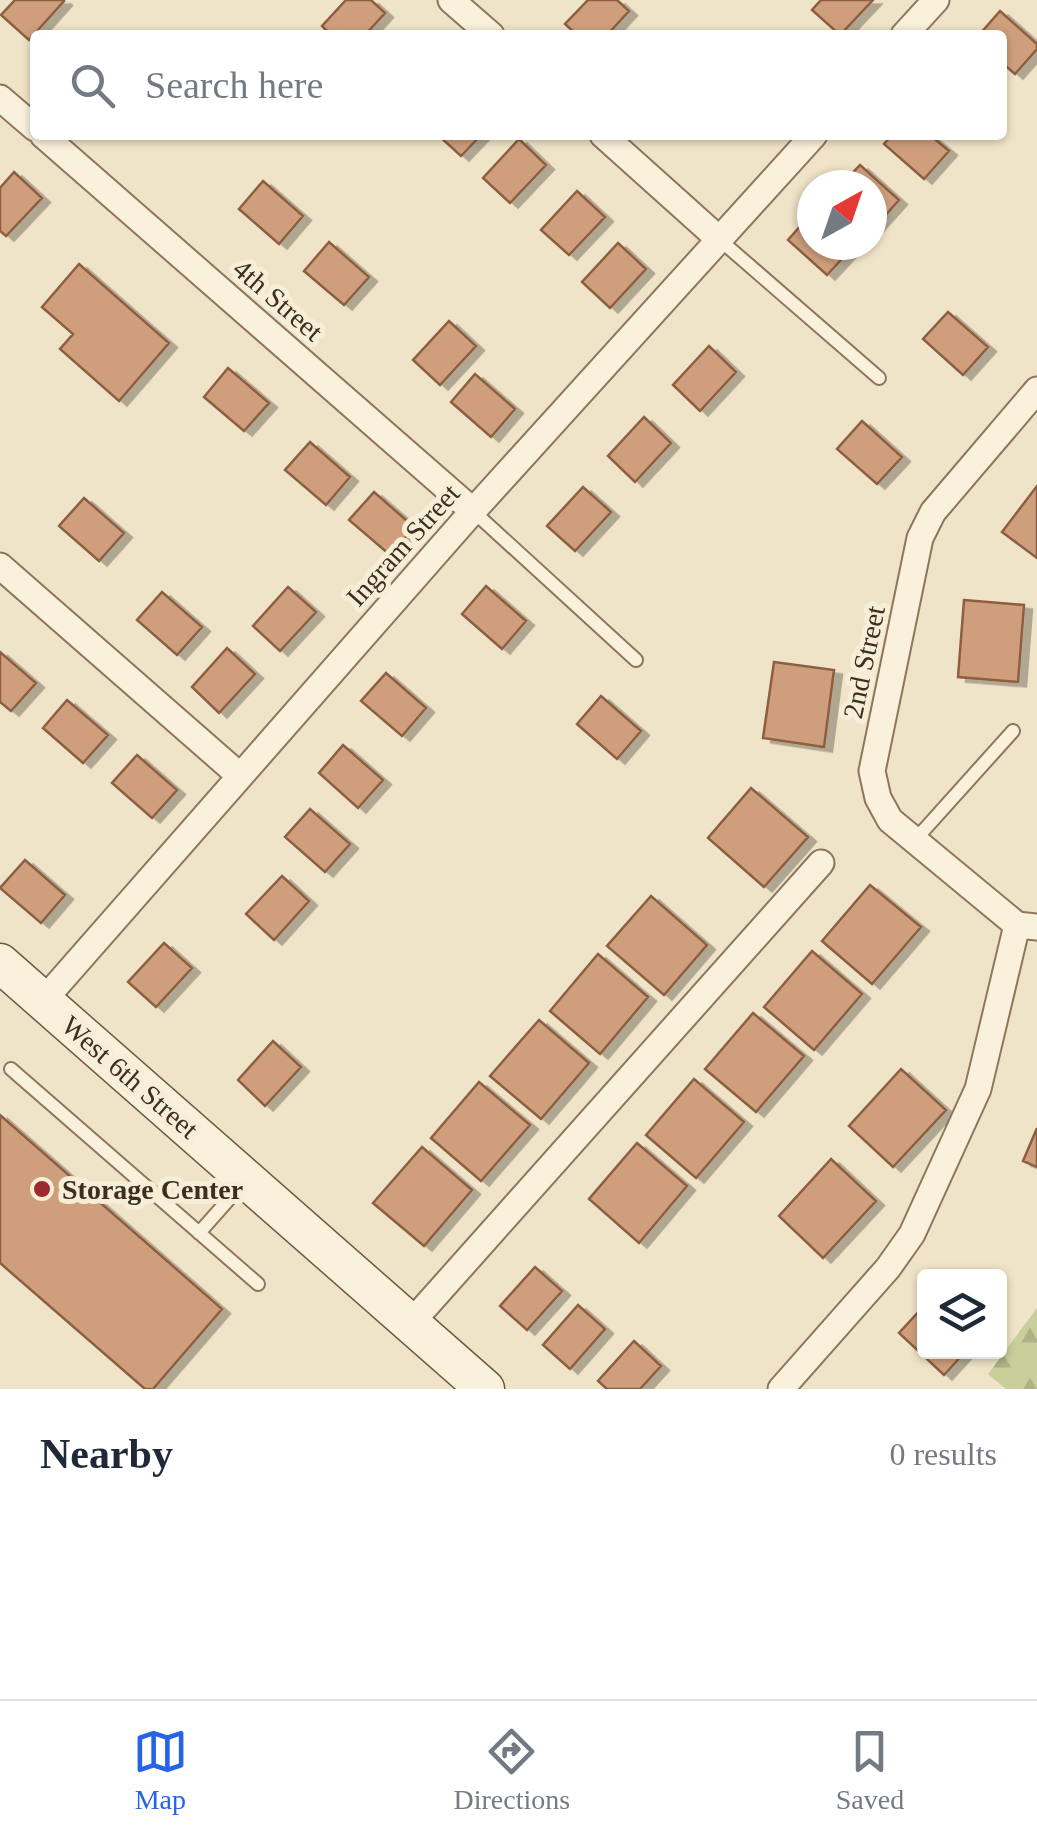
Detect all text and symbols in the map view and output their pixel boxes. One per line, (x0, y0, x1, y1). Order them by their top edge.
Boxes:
search box (30, 30, 1007, 140)
icon: search (65, 58, 120, 113)
text: Search here (145, 64, 323, 106)
north arrow (797, 170, 887, 260)
street label: 4th Street (227, 253, 329, 347)
street label: Ingram Street (340, 478, 466, 612)
street label: 2nd Street (837, 603, 891, 721)
street label: West 6th Street (56, 1009, 205, 1145)
place label: Storage Center (62, 1174, 243, 1205)
marker: Storage Center (31, 1178, 53, 1200)
map controls (917, 1269, 1007, 1359)
button: layers (917, 1269, 1007, 1359)
text: Nearby (40, 1431, 173, 1477)
text: 0 results (889, 1436, 997, 1472)
tab: Map (133, 1724, 188, 1816)
tab: Directions (453, 1724, 570, 1816)
tab: Saved (836, 1724, 904, 1816)

